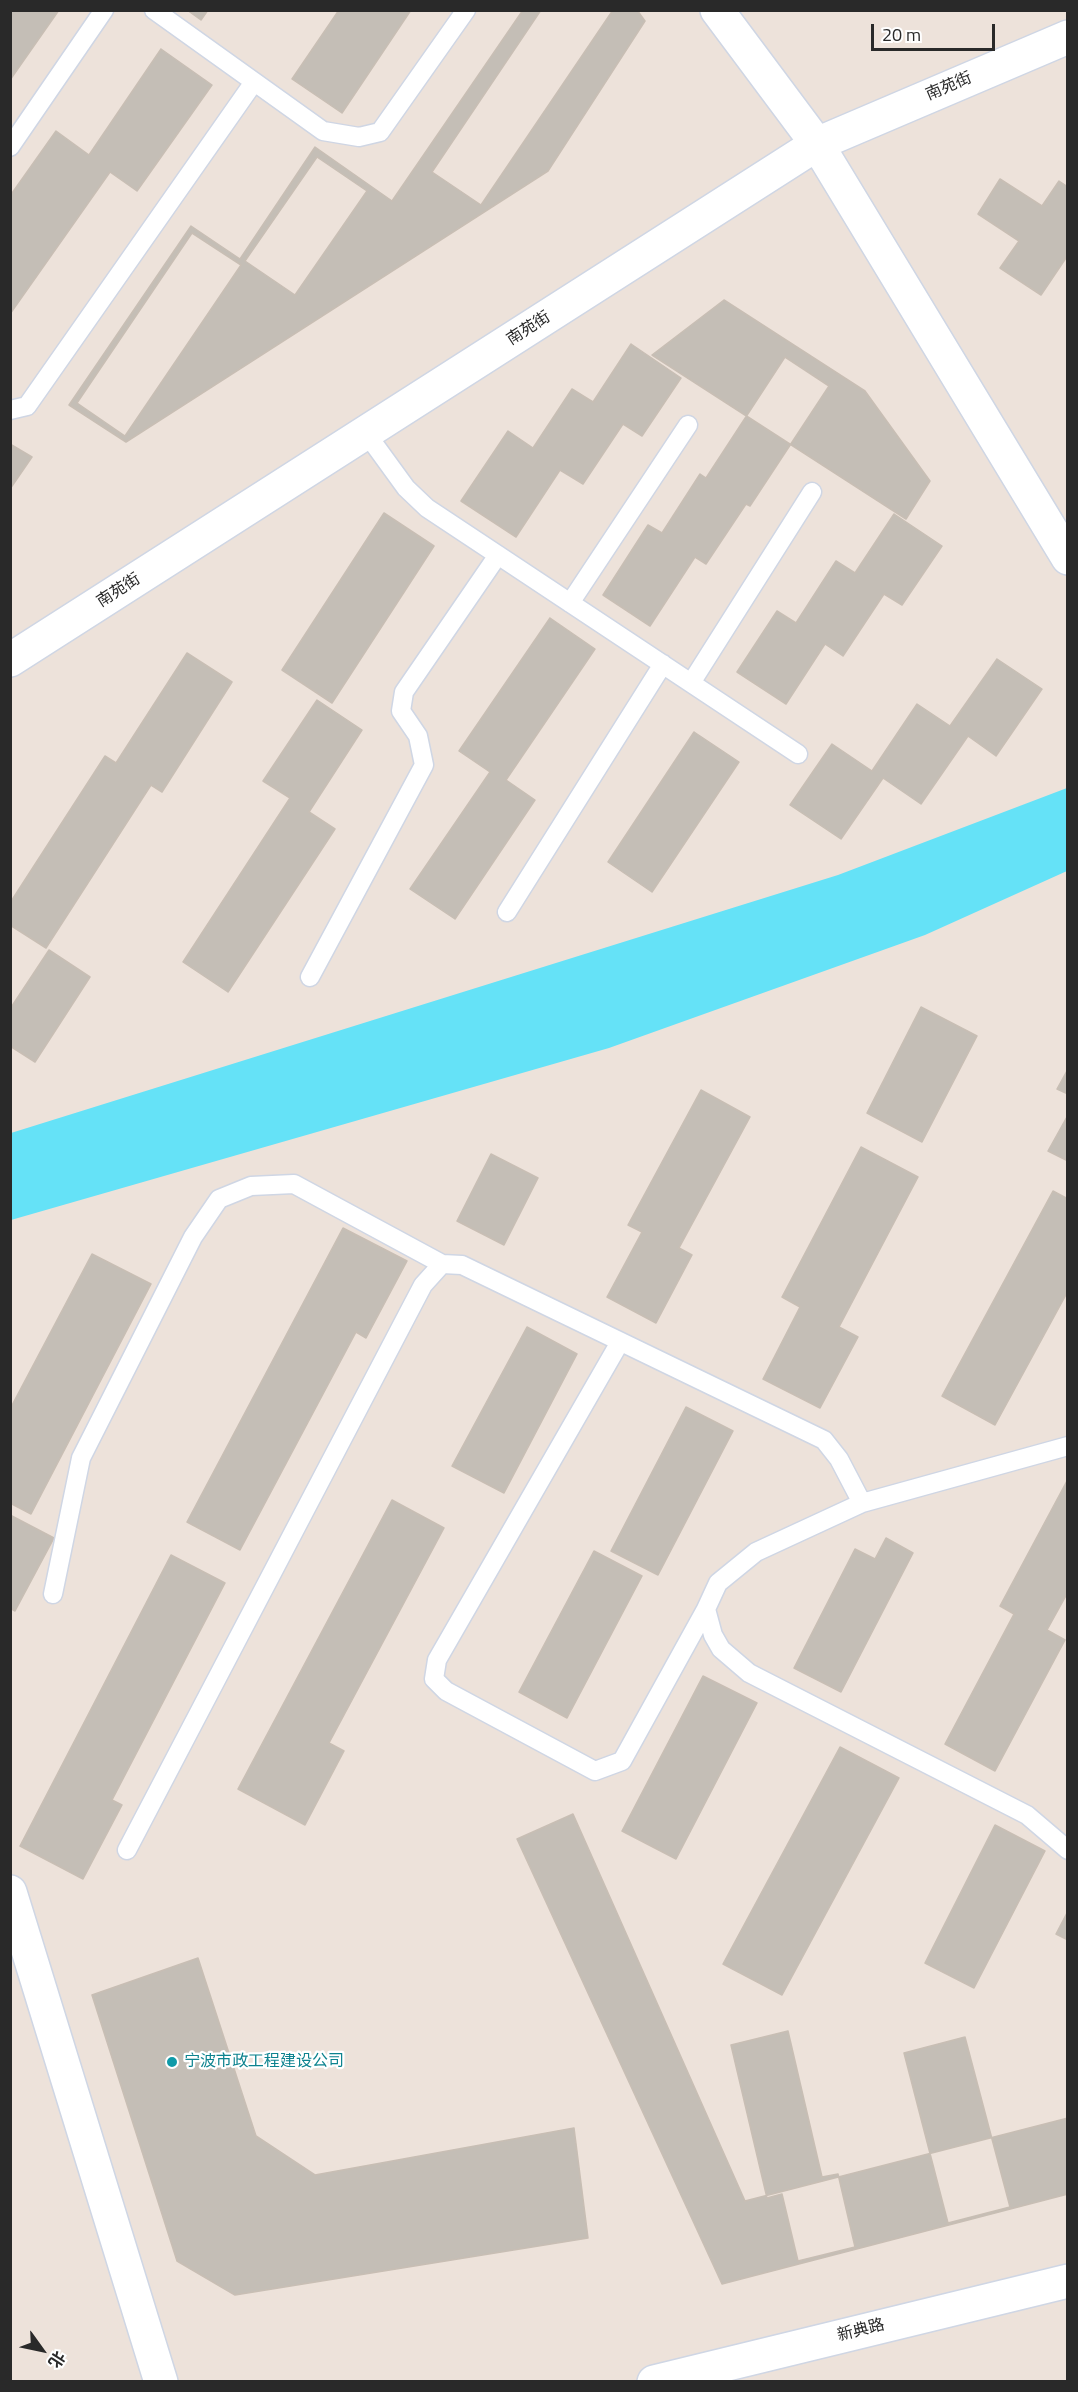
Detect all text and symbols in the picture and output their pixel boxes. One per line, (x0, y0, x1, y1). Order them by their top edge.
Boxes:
scale bar (874, 12, 998, 50)
text: 20 m (882, 21, 921, 48)
street label: 南苑街 (923, 69, 975, 105)
street label: 南苑街 (504, 308, 554, 350)
street label: 南苑街 (94, 570, 144, 612)
place label: 宁波市政工程建设公司 (184, 2052, 344, 2072)
marker: 宁波市政工程建设公司 (165, 2055, 179, 2069)
street label: 新典路 (835, 2316, 887, 2346)
north arrow (12, 2320, 72, 2380)
text: 北 (43, 2347, 72, 2373)

